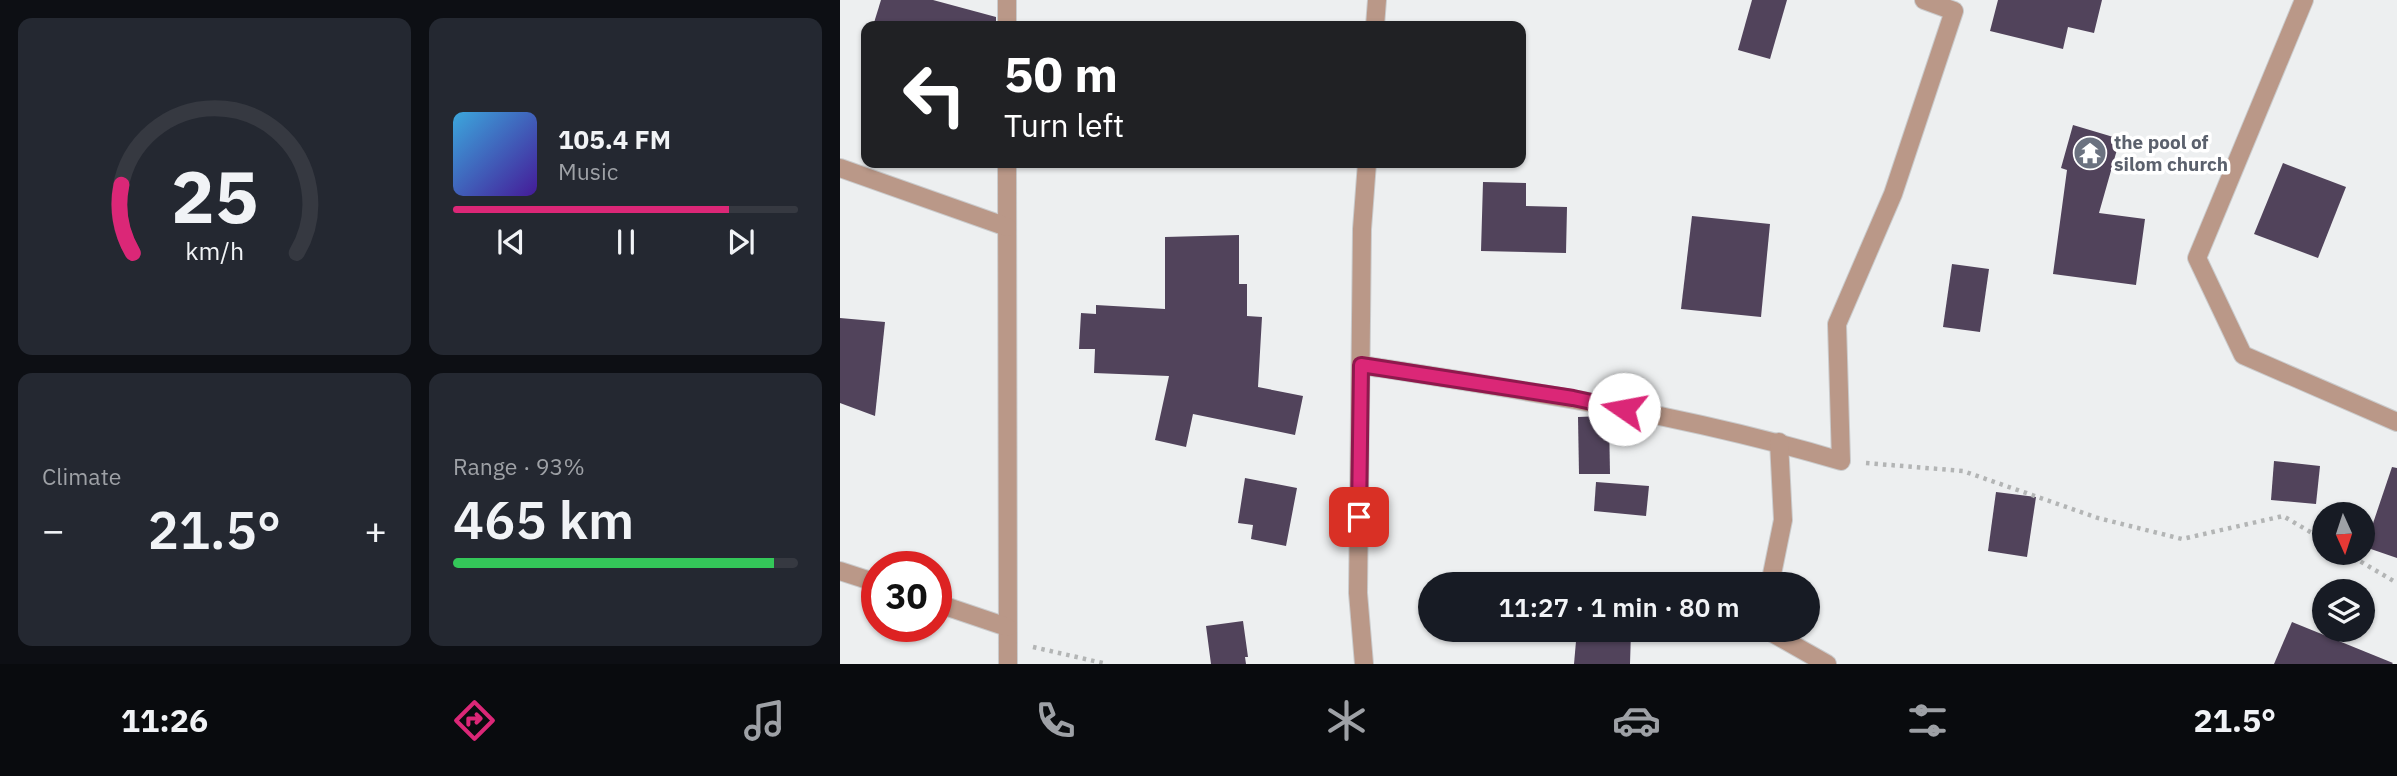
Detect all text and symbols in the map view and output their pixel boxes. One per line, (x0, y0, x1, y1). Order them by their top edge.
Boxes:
text: 50 m (1004, 42, 1118, 105)
icon: left (889, 49, 980, 140)
text: Turn left (1004, 104, 1124, 146)
text: 105.4 FM (558, 122, 671, 156)
place label: the pool of silom church (2114, 130, 2228, 176)
temple icon: the pool of silom church (2071, 134, 2109, 172)
text: 25 (171, 148, 258, 243)
text: Music (558, 156, 618, 186)
icon: previous (492, 223, 530, 261)
icon: pause (607, 223, 645, 261)
icon: next (722, 223, 760, 261)
text: km/h (185, 234, 244, 267)
position arrow (1587, 372, 1661, 446)
text: Range · 93% (453, 451, 585, 481)
text: Climate (42, 461, 121, 491)
text: 465 km (453, 486, 634, 553)
pin (1329, 487, 1389, 547)
text: 21.5° (148, 496, 281, 563)
icon: arrive (1340, 498, 1378, 536)
north arrow (2312, 502, 2375, 565)
map controls (2312, 502, 2375, 642)
text: − (42, 505, 65, 554)
text: + (364, 505, 387, 554)
speed limit sign: 30 (861, 551, 952, 642)
button: layers (2312, 579, 2375, 642)
text: 11:27 · 1 min · 80 m (1498, 590, 1740, 624)
icon: directions (450, 696, 499, 745)
icon: music (740, 696, 789, 745)
icon: phone (1031, 696, 1080, 745)
icon: climate (1322, 696, 1371, 745)
icon: car (1612, 696, 1661, 745)
icon: filters (1903, 696, 1952, 745)
text: 11:26 (121, 699, 208, 741)
text: 21.5° (2194, 699, 2276, 741)

